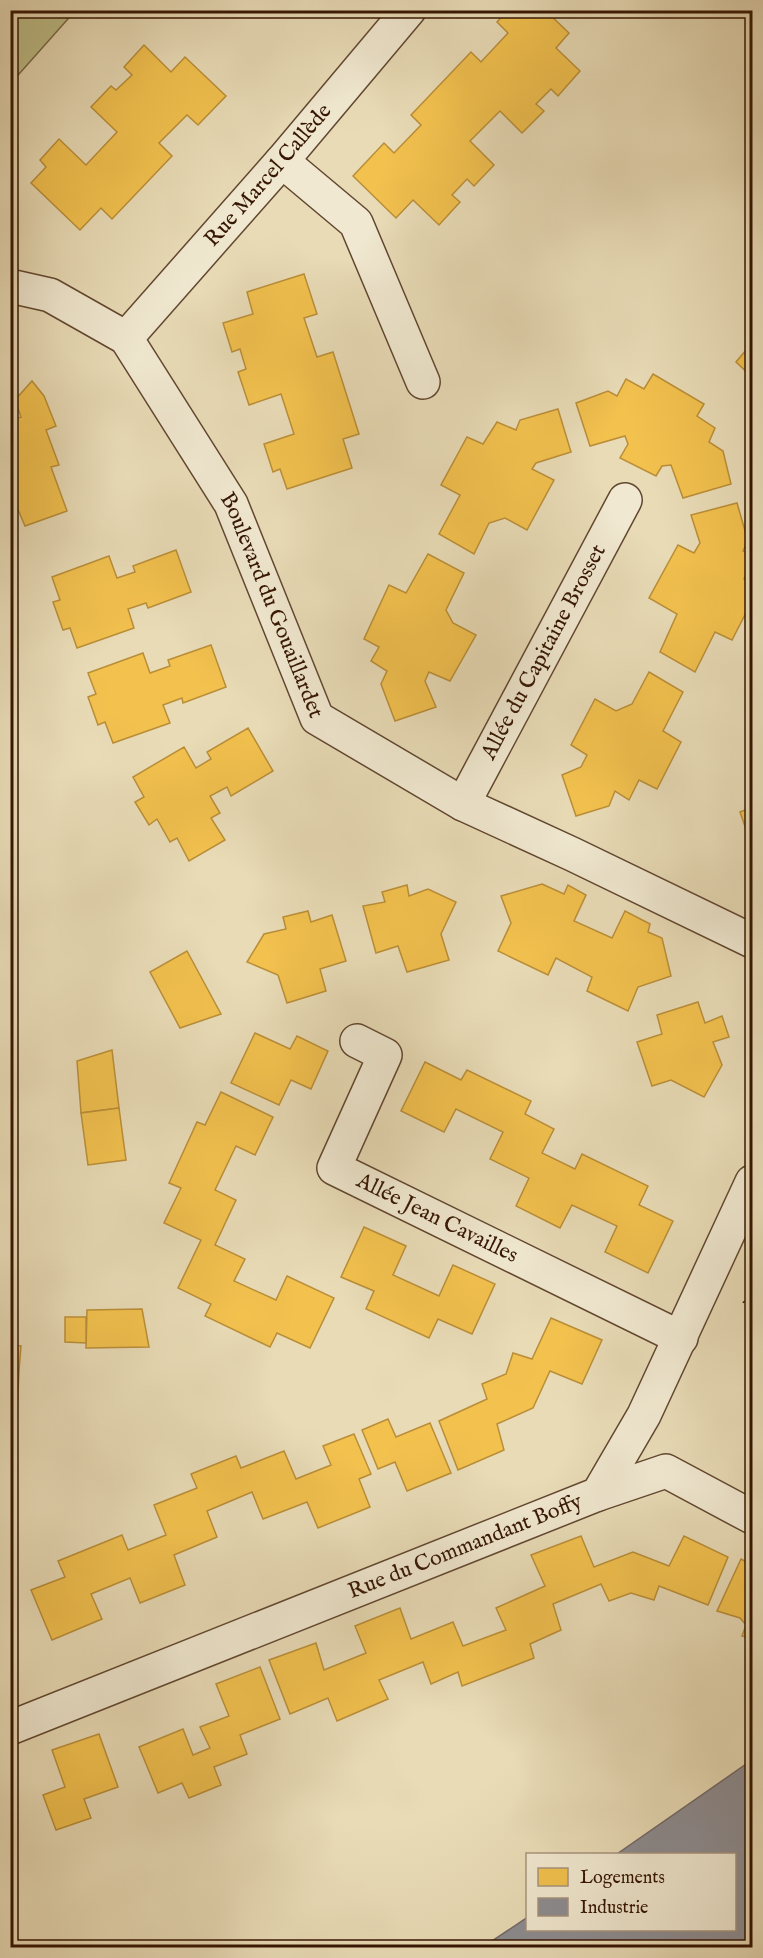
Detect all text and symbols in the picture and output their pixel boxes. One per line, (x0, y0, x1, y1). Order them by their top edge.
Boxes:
street label: Rue Marcel Callède (199, 98, 338, 253)
street label: Boulevard du Gouaillardet (213, 487, 330, 723)
street label: Allée du Capitaine Brosset (475, 539, 613, 766)
street label: Allée Jean Cavailles (351, 1167, 522, 1270)
street label: Rue du Commandant Boffy (344, 1488, 586, 1606)
legend (526, 1853, 736, 1931)
text: Logements (580, 1867, 665, 1890)
text: Industrie (580, 1897, 648, 1920)

